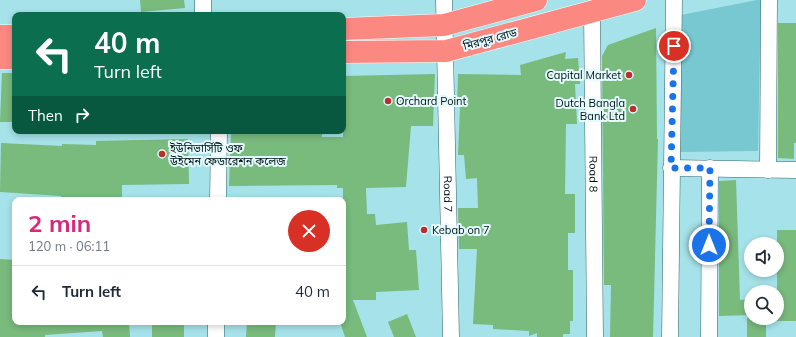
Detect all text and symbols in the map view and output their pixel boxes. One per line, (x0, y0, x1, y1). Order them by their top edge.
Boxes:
text: 40 m (94, 25, 160, 60)
street label: মিরপুর রোড (461, 25, 518, 53)
icon: left (28, 28, 80, 80)
pin (657, 29, 691, 63)
icon: arrive (663, 35, 685, 57)
text: Turn left (94, 60, 162, 83)
place label: Capital Market (547, 68, 621, 82)
marker: Capital Market (624, 70, 634, 80)
place label: Orchard Point (396, 94, 467, 108)
marker: Orchard Point (383, 96, 393, 106)
place label: Dutch Bangla Bank Ltd (556, 96, 625, 123)
icon: right (71, 104, 93, 126)
marker: Dutch Bangla Bank Ltd (628, 104, 638, 114)
text: Then (28, 106, 63, 125)
place label: ইউনিভার্সিটি ওফ উইমেন ফেডারেশন কলেজ (169, 141, 286, 168)
marker: ইউনিভার্সিটি ওফ উইমেন ফেডারেশন কলেজ (157, 149, 167, 159)
street label: Road 8 (586, 156, 601, 193)
street label: Road 7 (441, 176, 455, 212)
text: 2 min (28, 208, 91, 238)
button: close (288, 210, 330, 252)
place label: Kebab on 7 (432, 223, 490, 237)
position arrow (688, 224, 730, 266)
marker: Kebab on 7 (419, 225, 429, 235)
map controls (744, 237, 784, 325)
button: sound (744, 237, 784, 277)
text: 120 m · 06:11 (28, 238, 110, 254)
icon: left (28, 281, 50, 303)
text: Turn left (62, 282, 121, 301)
text: 40 m (295, 282, 330, 301)
button: search (744, 285, 784, 325)

